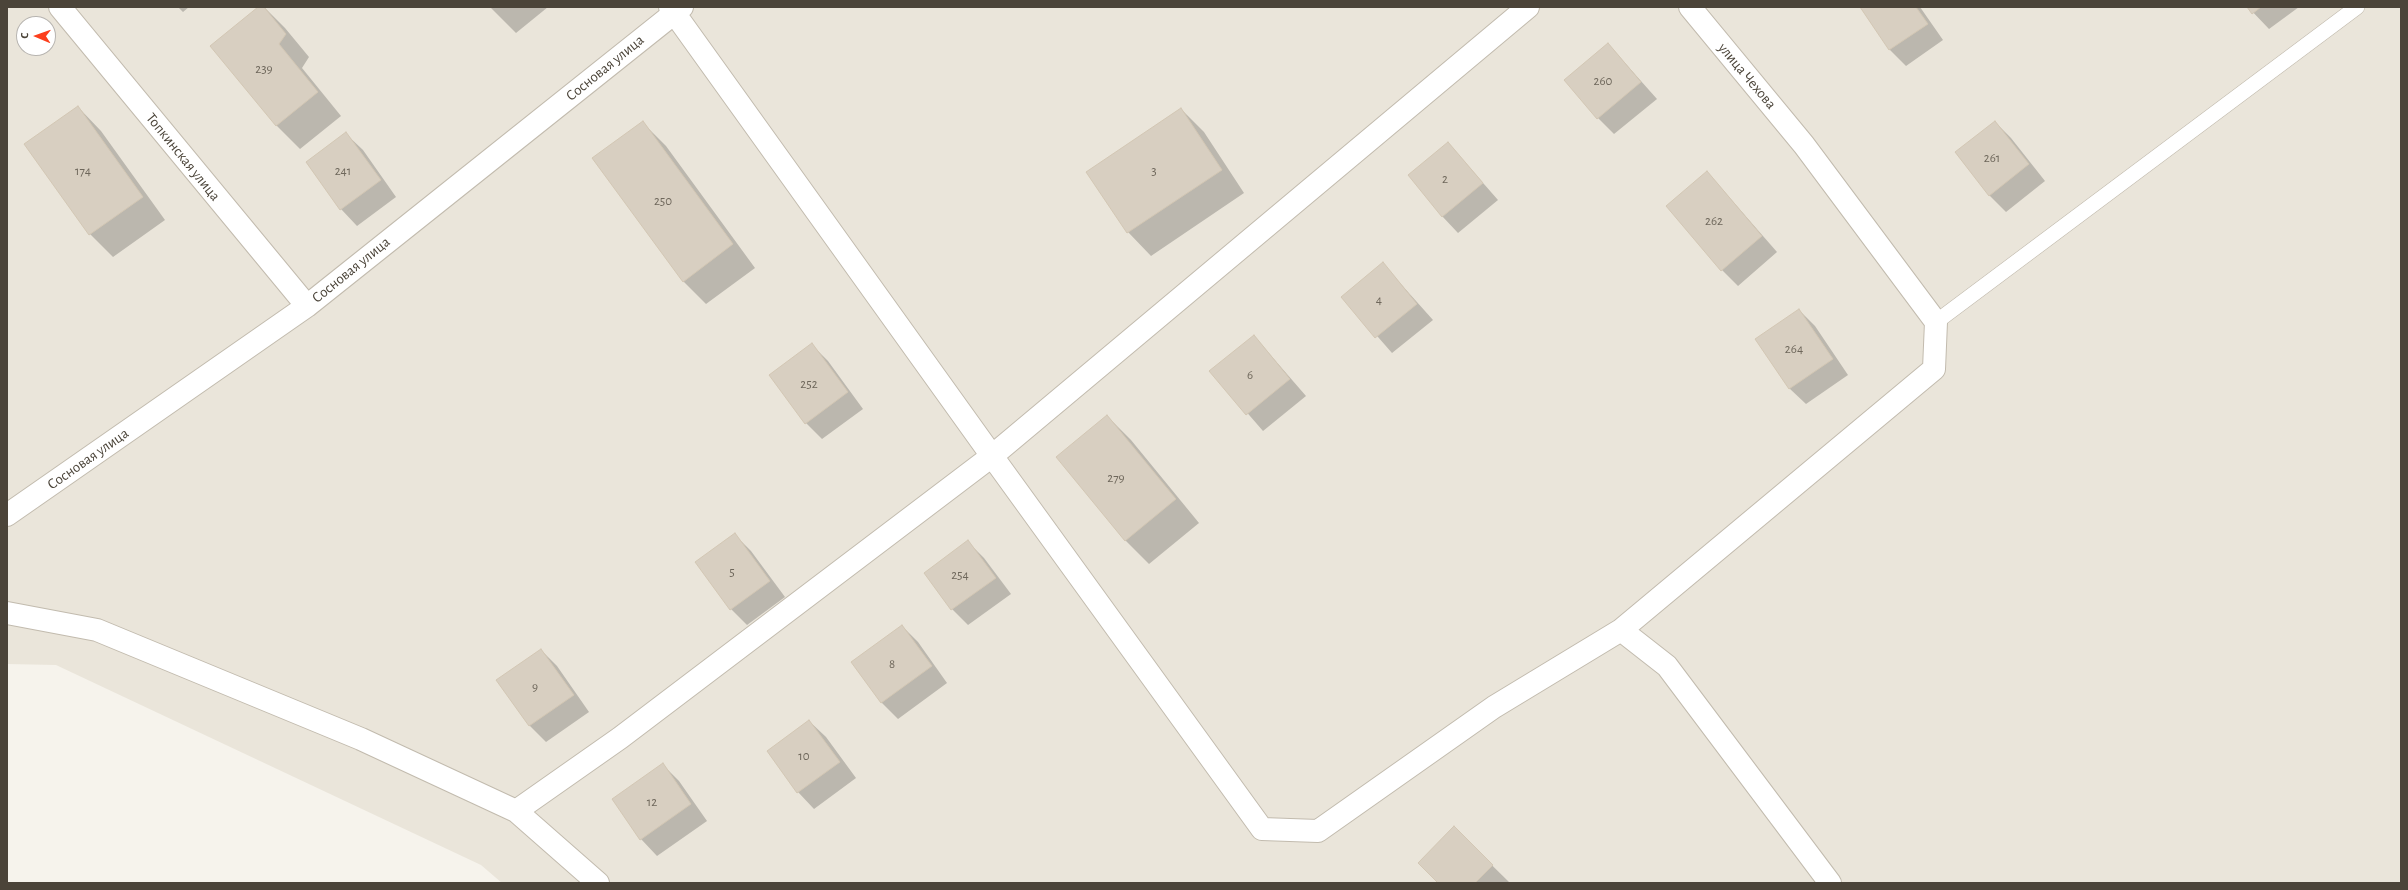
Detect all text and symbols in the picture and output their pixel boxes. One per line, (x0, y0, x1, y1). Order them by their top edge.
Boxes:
north arrow (16, 16, 56, 56)
street label: Сосновая улица (562, 31, 648, 105)
text: С (19, 32, 30, 39)
street label: улица Чехова (1714, 39, 1780, 113)
house number: 239 (255, 61, 273, 77)
house number: 260 (1594, 73, 1612, 89)
street label: Топкинская улица (142, 109, 224, 205)
house number: 261 (1984, 150, 2000, 166)
house number: 174 (75, 163, 91, 179)
house number: 241 (335, 163, 351, 179)
house number: 3 (1151, 163, 1157, 179)
house number: 2 (1442, 171, 1448, 187)
house number: 250 (654, 193, 672, 209)
house number: 262 (1705, 213, 1723, 229)
street label: Сосновая улица (308, 233, 394, 307)
house number: 4 (1376, 292, 1382, 308)
house number: 264 (1785, 341, 1803, 357)
house number: 6 (1247, 367, 1253, 383)
house number: 252 (800, 376, 818, 392)
street label: Сосновая улица (44, 424, 132, 494)
house number: 279 (1107, 470, 1125, 486)
house number: 5 (729, 564, 735, 580)
house number: 254 (951, 567, 969, 583)
house number: 8 (889, 656, 895, 672)
house number: 9 (532, 679, 538, 695)
house number: 10 (798, 748, 810, 764)
house number: 12 (647, 794, 657, 810)

